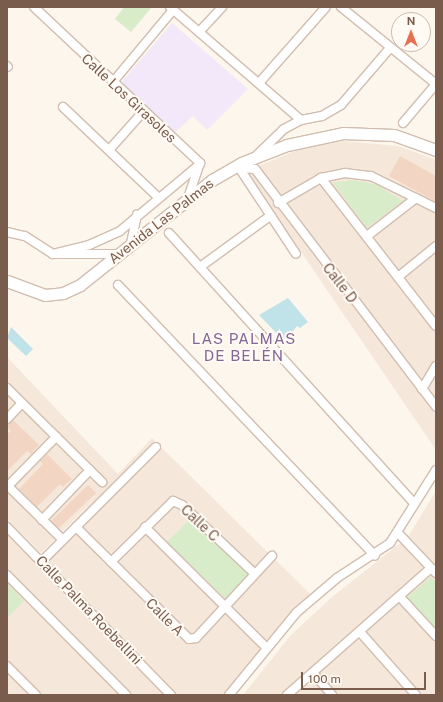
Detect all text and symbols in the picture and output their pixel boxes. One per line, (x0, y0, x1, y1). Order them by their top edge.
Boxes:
north arrow (391, 12, 431, 52)
text: N (407, 15, 415, 27)
street label: Calle Los Girasoles (78, 50, 180, 146)
street label: Avenida Las Palmas (105, 175, 217, 267)
street label: Calle D (319, 260, 361, 306)
district label: LAS PALMAS DE BELÉN (192, 329, 296, 364)
street label: Calle C (177, 501, 223, 545)
street label: Calle Palma Roebellini (33, 552, 145, 668)
street label: Calle A (143, 595, 187, 639)
scale bar (303, 664, 428, 690)
text: 100 m (308, 672, 341, 686)

